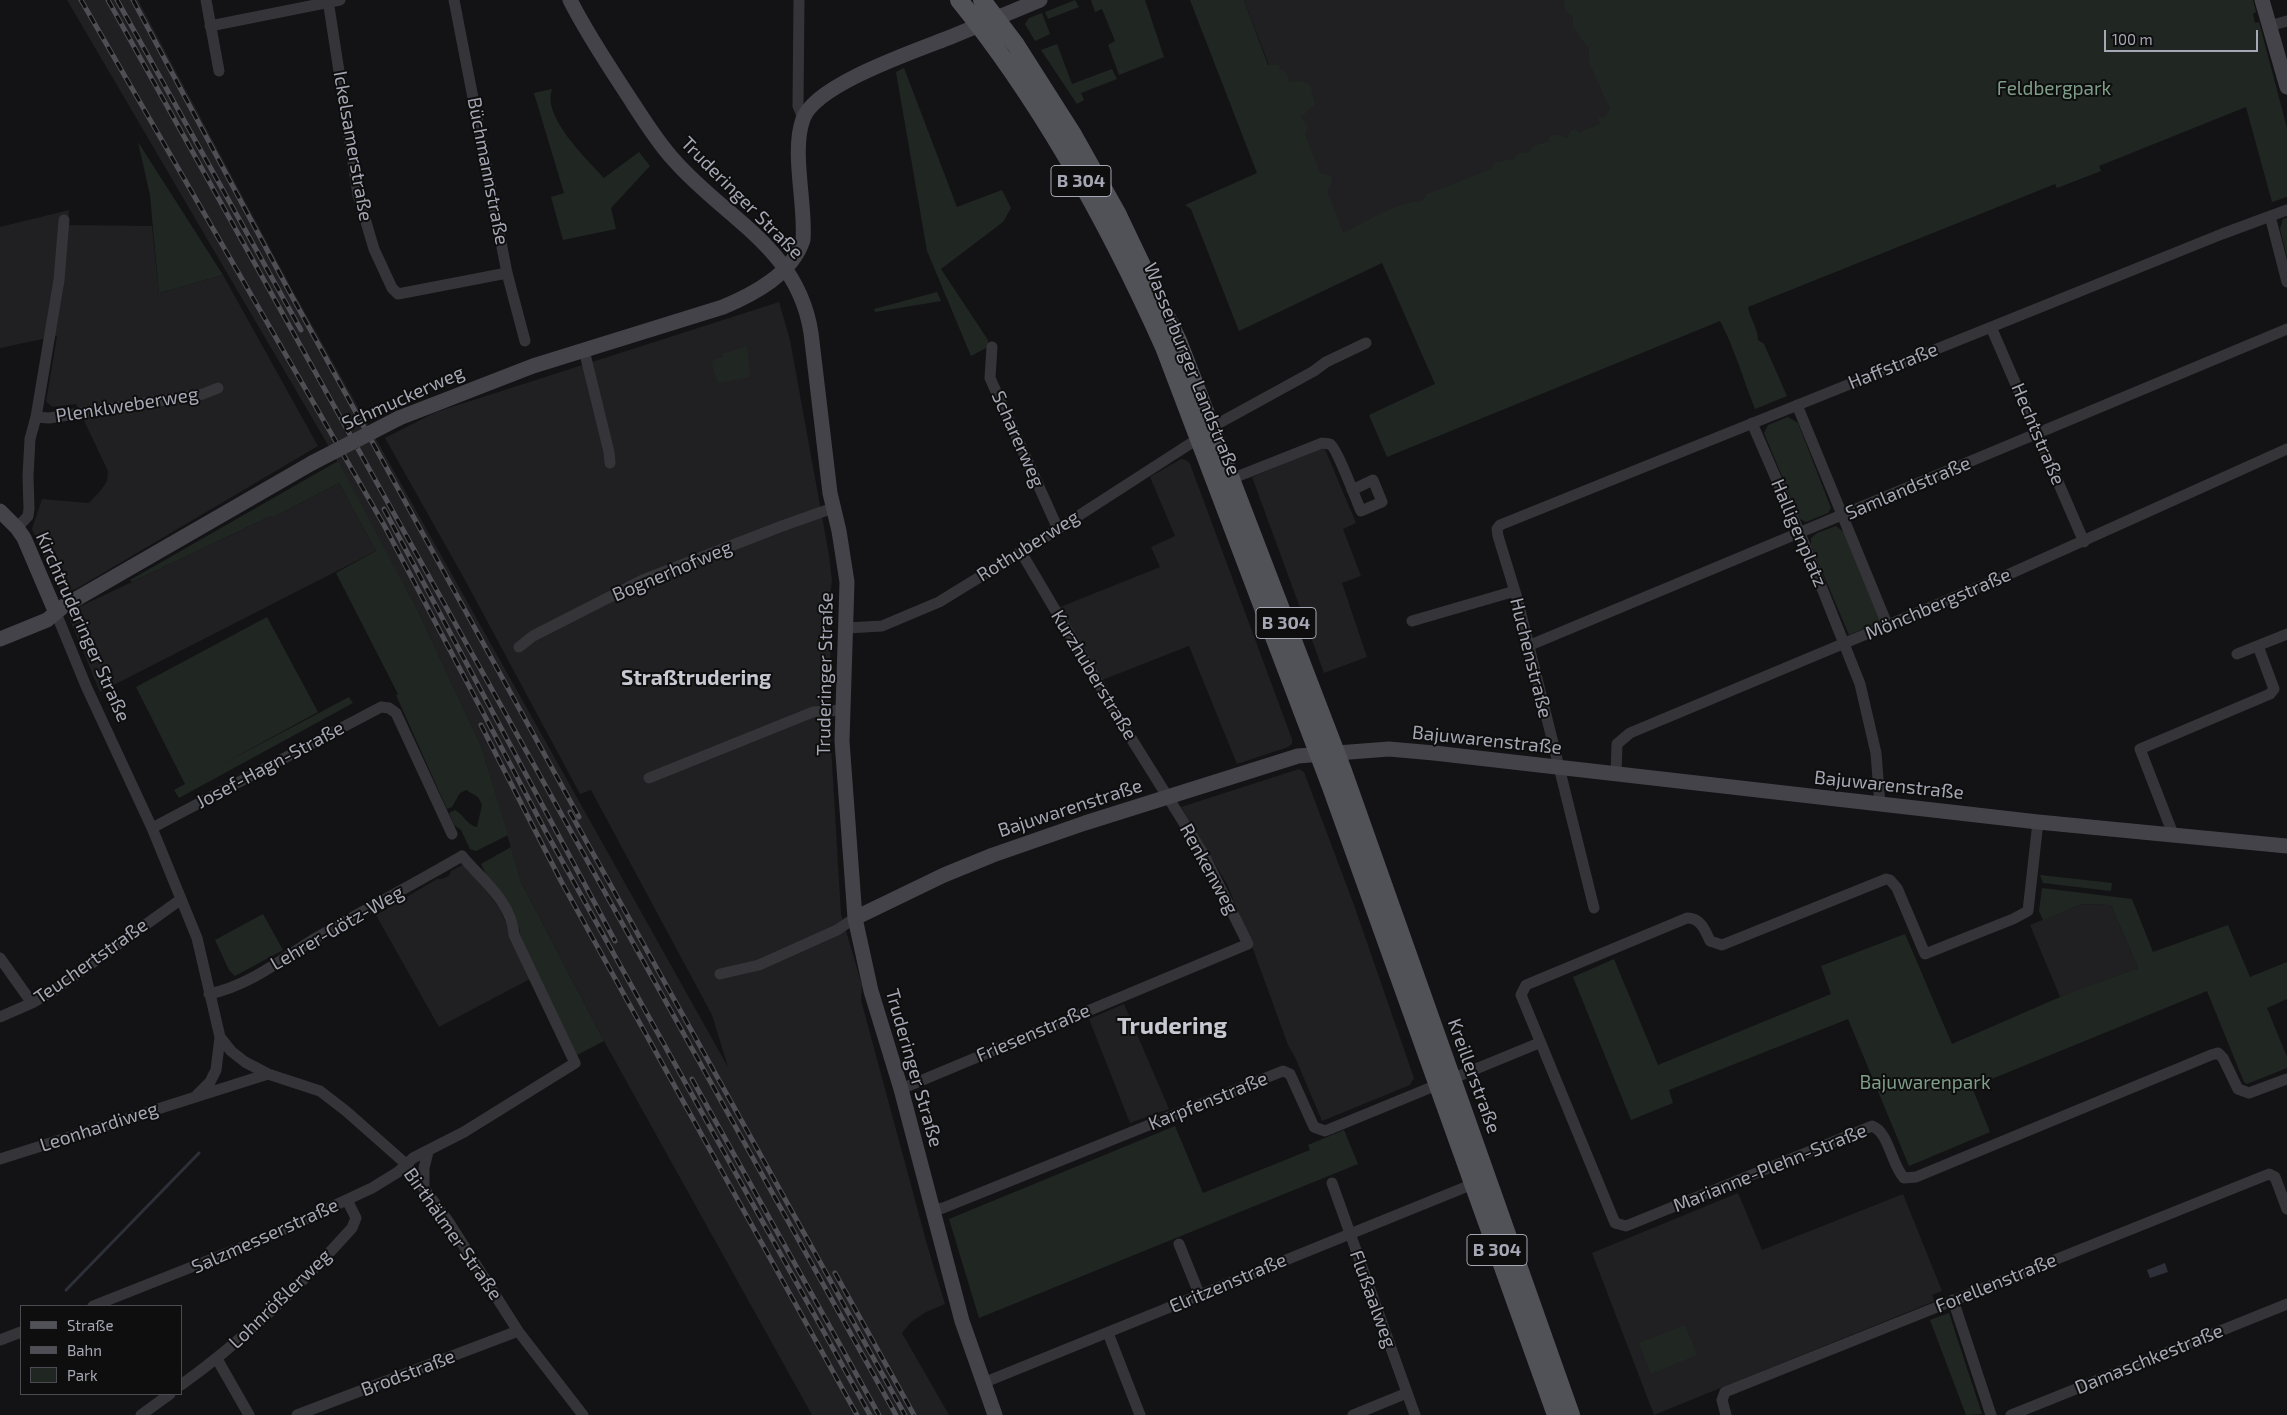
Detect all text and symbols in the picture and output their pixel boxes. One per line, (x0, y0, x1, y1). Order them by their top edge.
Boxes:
scale bar (2107, 20, 2261, 52)
text: 100 m (2112, 30, 2153, 48)
street label: Ickelsamerstraße (329, 69, 377, 223)
park label: Feldbergpark (1997, 78, 2111, 100)
street label: Büchmannstraße (462, 95, 514, 247)
street label: Truderinger Straße (676, 132, 808, 264)
road number: B 304 (1051, 166, 1111, 197)
street label: Wasserburger Landstraße (1139, 259, 1245, 479)
street label: Haffstraße (1845, 338, 1941, 394)
street label: Schmuckerweg (338, 361, 468, 435)
street label: Hechtstraße (2006, 380, 2070, 488)
street label: Plenklweberweg (54, 382, 200, 428)
street label: Scharerweg (987, 387, 1049, 491)
street label: Samlandstraße (1842, 451, 1974, 525)
street label: Halligenplatz (1766, 476, 1832, 590)
street label: Rothuberweg (973, 505, 1083, 587)
street label: Kirchtruderinger Straße (31, 529, 135, 725)
street label: Bognerhofweg (609, 536, 735, 606)
street label: Mönchbergstraße (1862, 563, 2014, 645)
street label: Truderinger Straße (812, 592, 838, 756)
street label: Huchenstraße (1505, 596, 1557, 720)
street label: Kurzhuberstraße (1046, 606, 1142, 744)
road number: B 304 (1256, 608, 1316, 638)
district label: Straßtrudering (621, 665, 771, 691)
street label: Josef-Hagn-Straße (192, 716, 348, 814)
street label: Bajuwarenstraße (1411, 721, 1563, 759)
street label: Bajuwarenstraße (1813, 766, 1965, 804)
street label: Bajuwarenstraße (995, 774, 1145, 842)
street label: Renkenweg (1175, 820, 1243, 918)
street label: Lehrer-Götz-Weg (266, 881, 408, 975)
street label: Teuchertstraße (30, 913, 152, 1009)
street label: Truderinger Straße (880, 986, 948, 1150)
street label: Friesenstraße (973, 999, 1093, 1067)
district label: Trudering (1117, 1012, 1227, 1040)
street label: Kreillerstraße (1443, 1015, 1505, 1137)
street label: Karpfenstraße (1145, 1067, 1271, 1135)
park label: Bajuwarenpark (1859, 1072, 1991, 1094)
street label: Leonhardiweg (37, 1097, 161, 1157)
street label: Marianne-Plehn-Straße (1670, 1119, 1870, 1217)
street label: Birthälmer Straße (399, 1164, 507, 1304)
street label: Salzmesserstraße (188, 1193, 342, 1279)
road number: B 304 (1467, 1234, 1527, 1266)
street label: Lohnrößlerweg (224, 1244, 336, 1354)
street label: Flußaalweg (1345, 1247, 1401, 1351)
street label: Elritzenstraße (1166, 1248, 1290, 1318)
street label: Forellenstraße (1932, 1248, 2060, 1318)
legend (20, 1305, 182, 1395)
text: Straße (67, 1316, 113, 1334)
street label: Damaschkestraße (2072, 1319, 2226, 1399)
text: Bahn (67, 1341, 102, 1359)
street label: Brodstraße (358, 1345, 458, 1401)
text: Park (67, 1366, 98, 1384)

